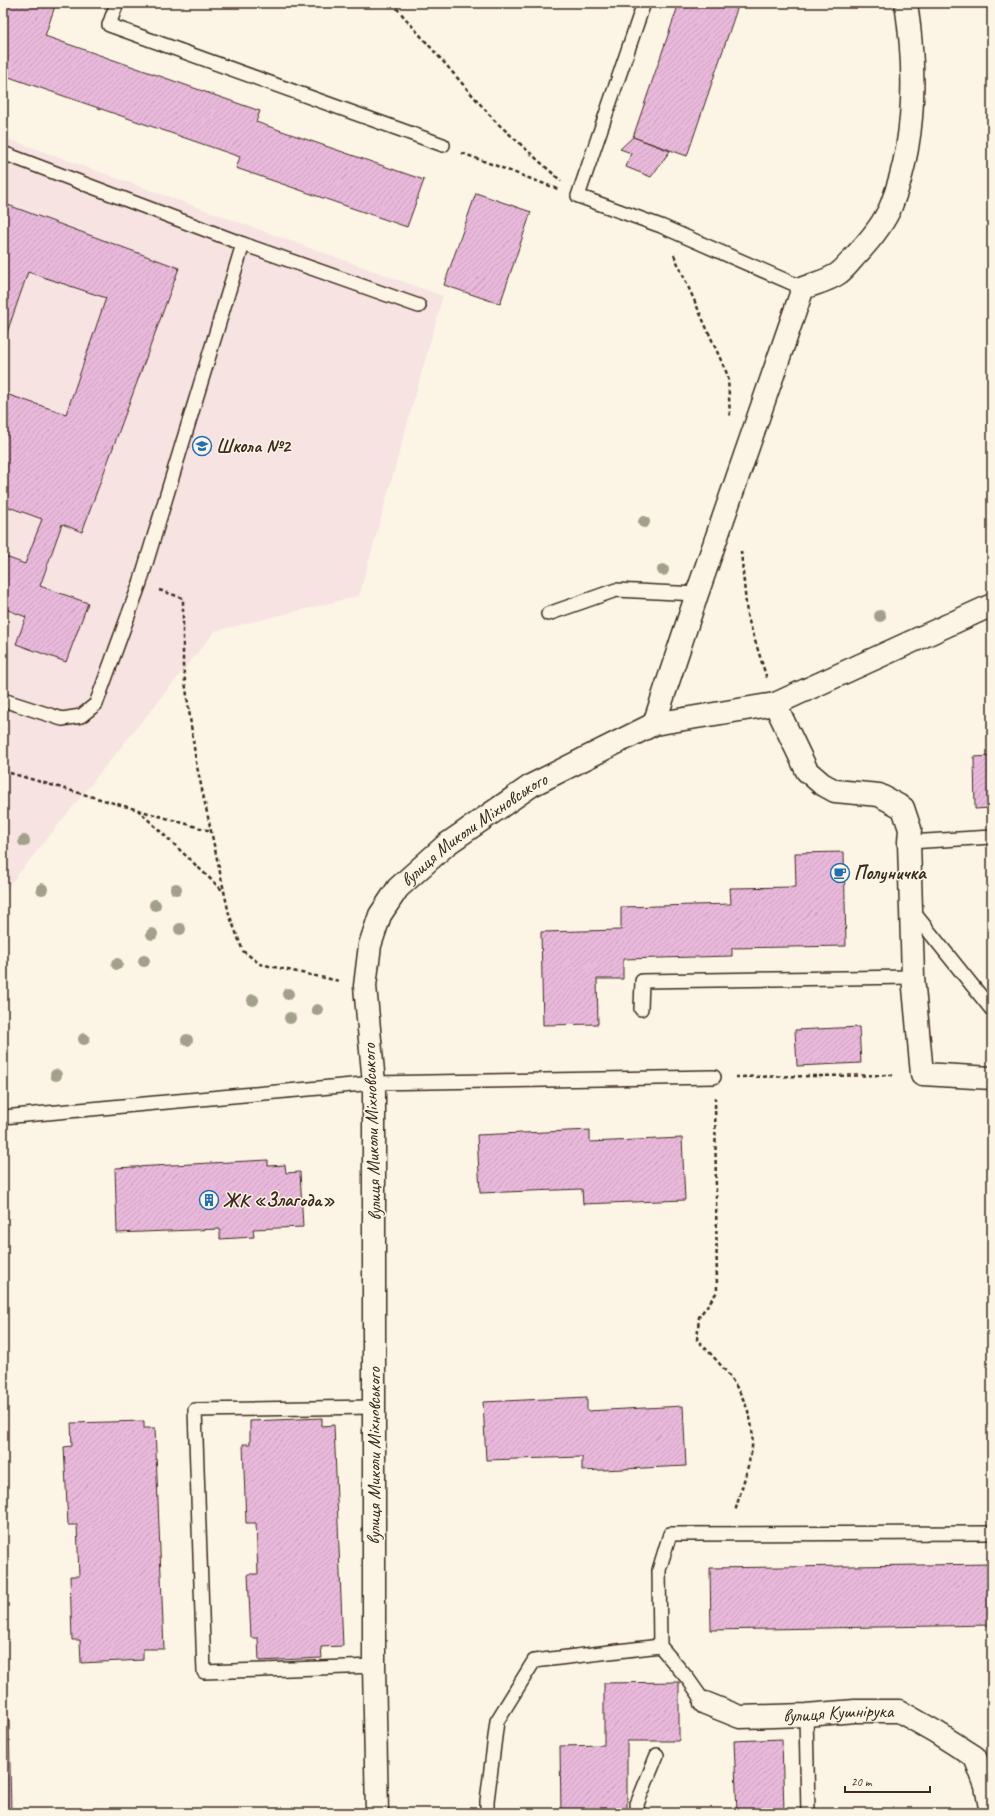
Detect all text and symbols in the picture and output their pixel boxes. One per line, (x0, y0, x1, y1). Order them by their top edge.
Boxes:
place label: Школа №2 (216, 434, 293, 458)
school or university icon: Школа №2 (191, 435, 213, 457)
street label: вулиця Миколи Міхновського (396, 767, 552, 892)
place label: Полуничка (854, 861, 927, 885)
cafe icon: Полуничка (829, 862, 851, 884)
street label: вулиця Миколи Міхновського (357, 1042, 387, 1221)
place label: ЖК «Злагода» (223, 1188, 335, 1212)
building icon: ЖК «Злагода» (198, 1189, 220, 1211)
street label: вулиця Миколи Міхновського (362, 1366, 386, 1545)
street label: вулиця Кушнірука (783, 1699, 895, 1728)
scale bar (845, 1768, 930, 1794)
text: 20 m (851, 1774, 873, 1790)

